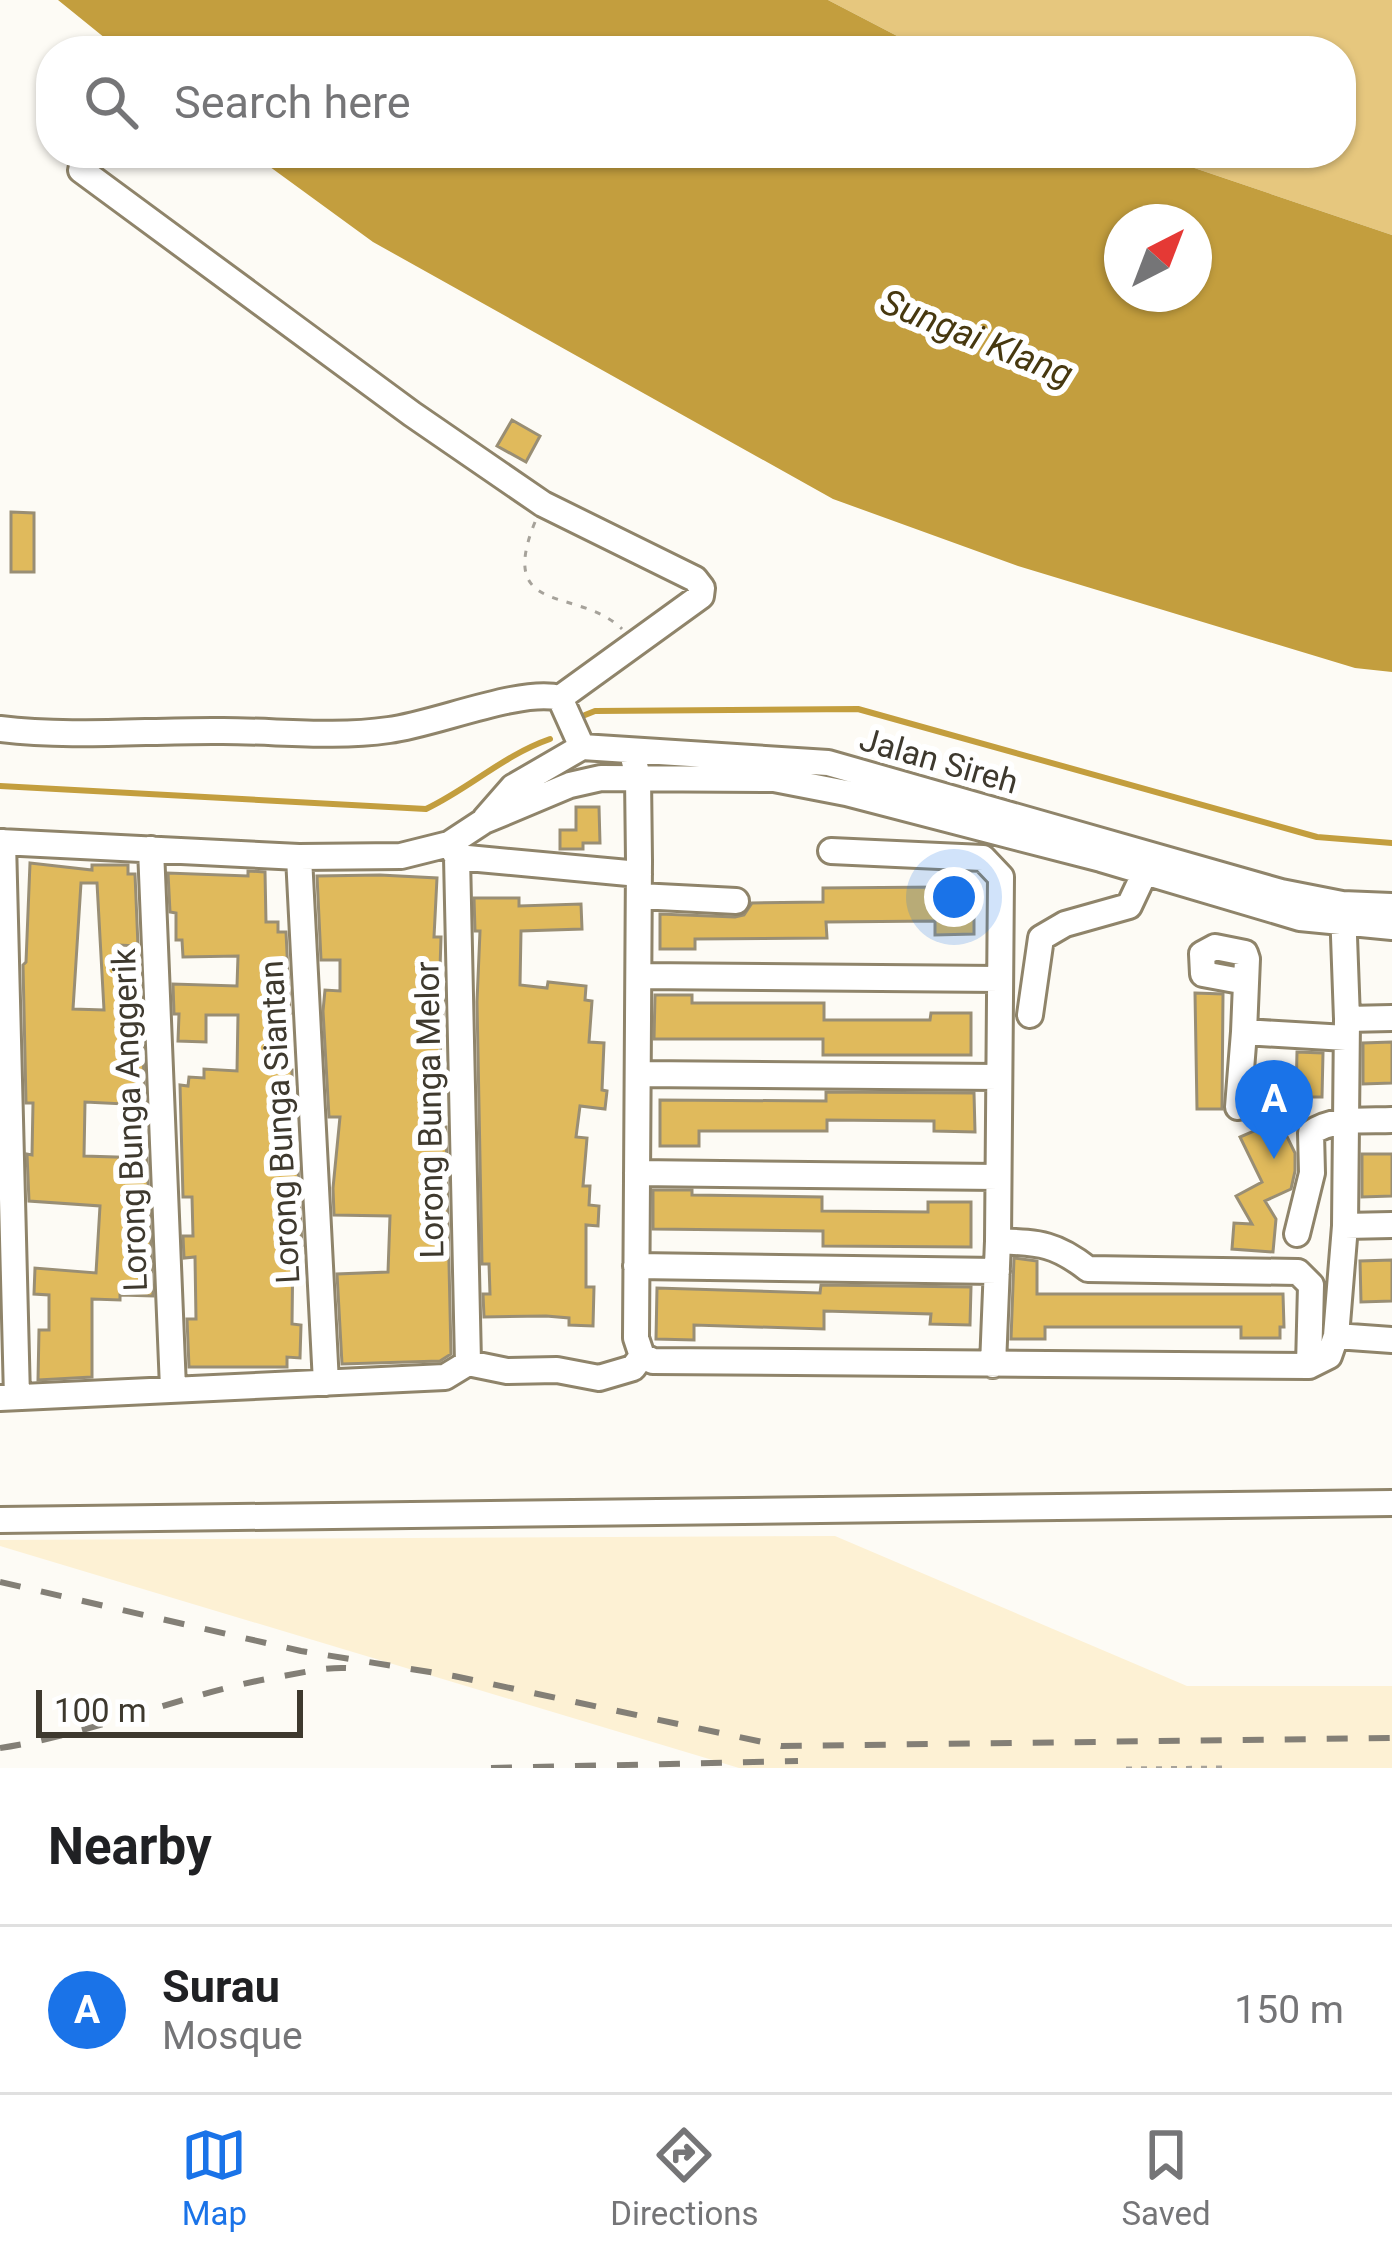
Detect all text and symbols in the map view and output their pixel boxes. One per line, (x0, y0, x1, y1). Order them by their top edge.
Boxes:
search box (36, 36, 1356, 168)
icon: search (78, 69, 144, 135)
text: Search here (174, 76, 411, 129)
north arrow (1104, 204, 1212, 312)
water label: Sungai Klang (874, 280, 1079, 396)
street label: Jalan Sireh (855, 719, 1022, 802)
your location (924, 867, 984, 927)
street label: Lorong Bunga Anggerik (104, 948, 155, 1292)
street label: Lorong Bunga Siantan (252, 959, 307, 1285)
street label: Lorong Bunga Melor (407, 961, 452, 1259)
pin: A (1235, 1060, 1313, 1159)
scale bar (36, 1684, 303, 1737)
text: 100 m (54, 1691, 147, 1730)
text: Nearby (48, 1817, 212, 1876)
text: Surau (162, 1960, 280, 2013)
text: A (74, 1987, 100, 2033)
text: 150 m (1234, 1987, 1344, 2033)
text: Mosque (162, 2013, 303, 2059)
tab: Map (181, 2122, 247, 2233)
tab: Directions (610, 2122, 759, 2233)
tab: Saved (1121, 2122, 1211, 2233)

